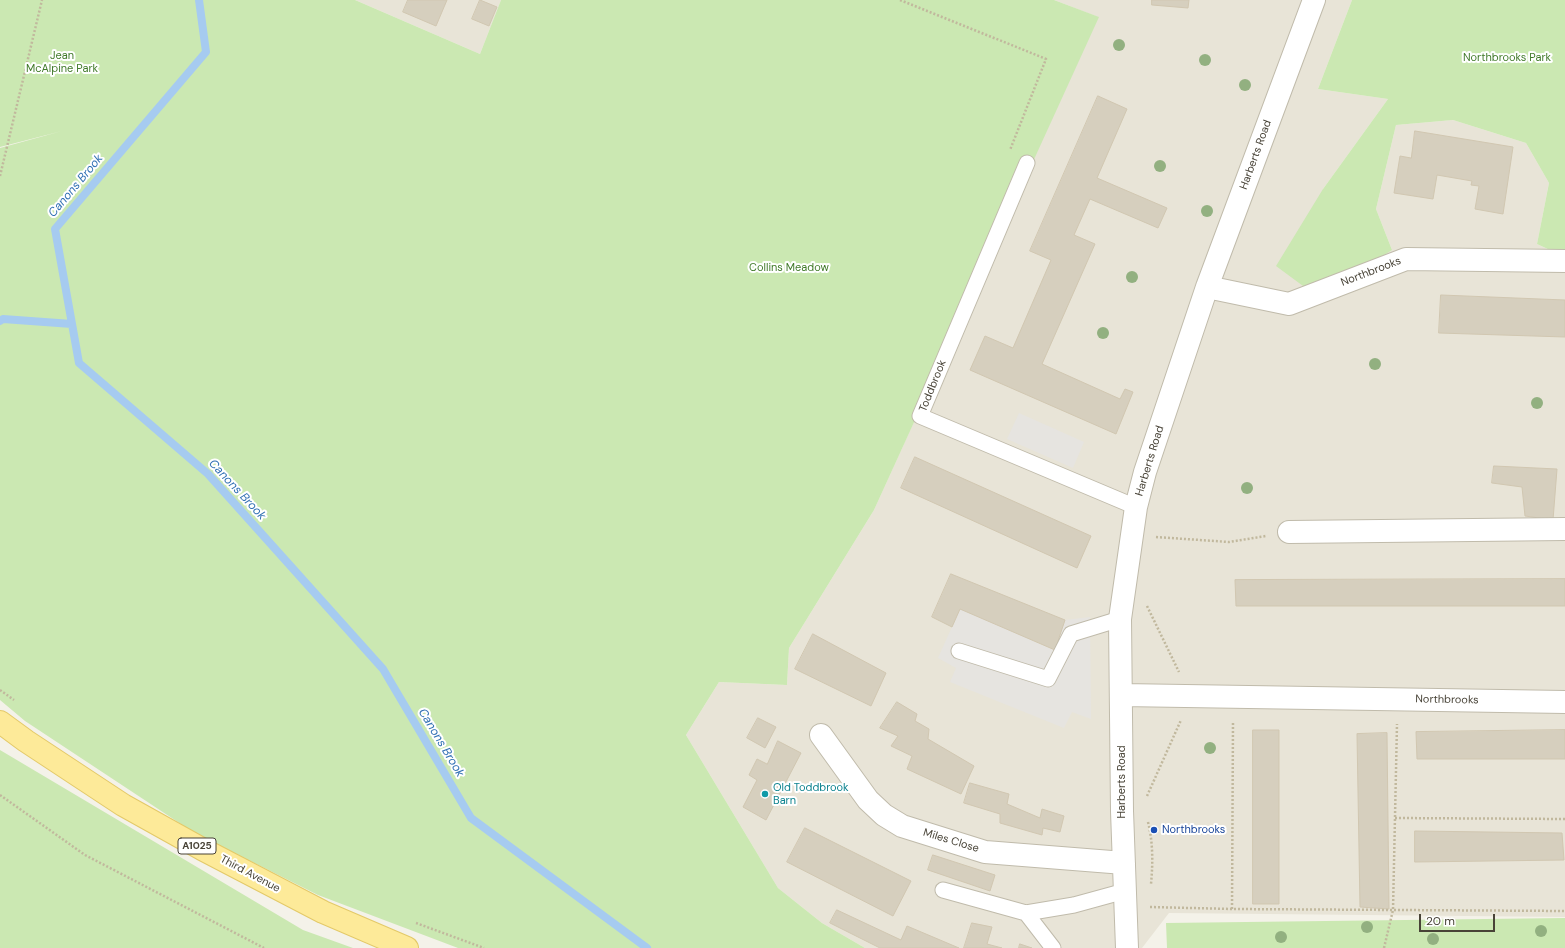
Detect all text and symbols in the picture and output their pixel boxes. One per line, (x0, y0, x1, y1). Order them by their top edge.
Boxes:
park label: Jean McAlpine Park (26, 49, 98, 75)
park label: Northbrooks Park (1463, 51, 1551, 65)
street label: Harberts Road (1237, 118, 1275, 192)
water label: Canons Brook (46, 152, 106, 220)
street label: Northbrooks (1339, 254, 1403, 290)
park label: Collins Meadow (749, 261, 829, 275)
street label: Toddbrook (917, 358, 949, 414)
street label: Harberts Road (1133, 424, 1167, 498)
water label: Canons Brook (205, 457, 269, 523)
street label: Northbrooks (1415, 693, 1479, 707)
water label: Canons Brook (415, 706, 467, 780)
street label: Harberts Road (1115, 745, 1129, 819)
place label: Old Toddbrook Barn (773, 781, 849, 807)
marker: Old Toddbrook Barn (760, 789, 770, 799)
place label: Northbrooks (1162, 823, 1225, 837)
marker: Northbrooks (1149, 825, 1159, 835)
street label: Miles Close (921, 826, 981, 856)
road number: A1025 (178, 838, 216, 854)
street label: Third Avenue (218, 853, 282, 895)
scale bar (1421, 906, 1497, 932)
text: 20 m (1426, 913, 1455, 929)

